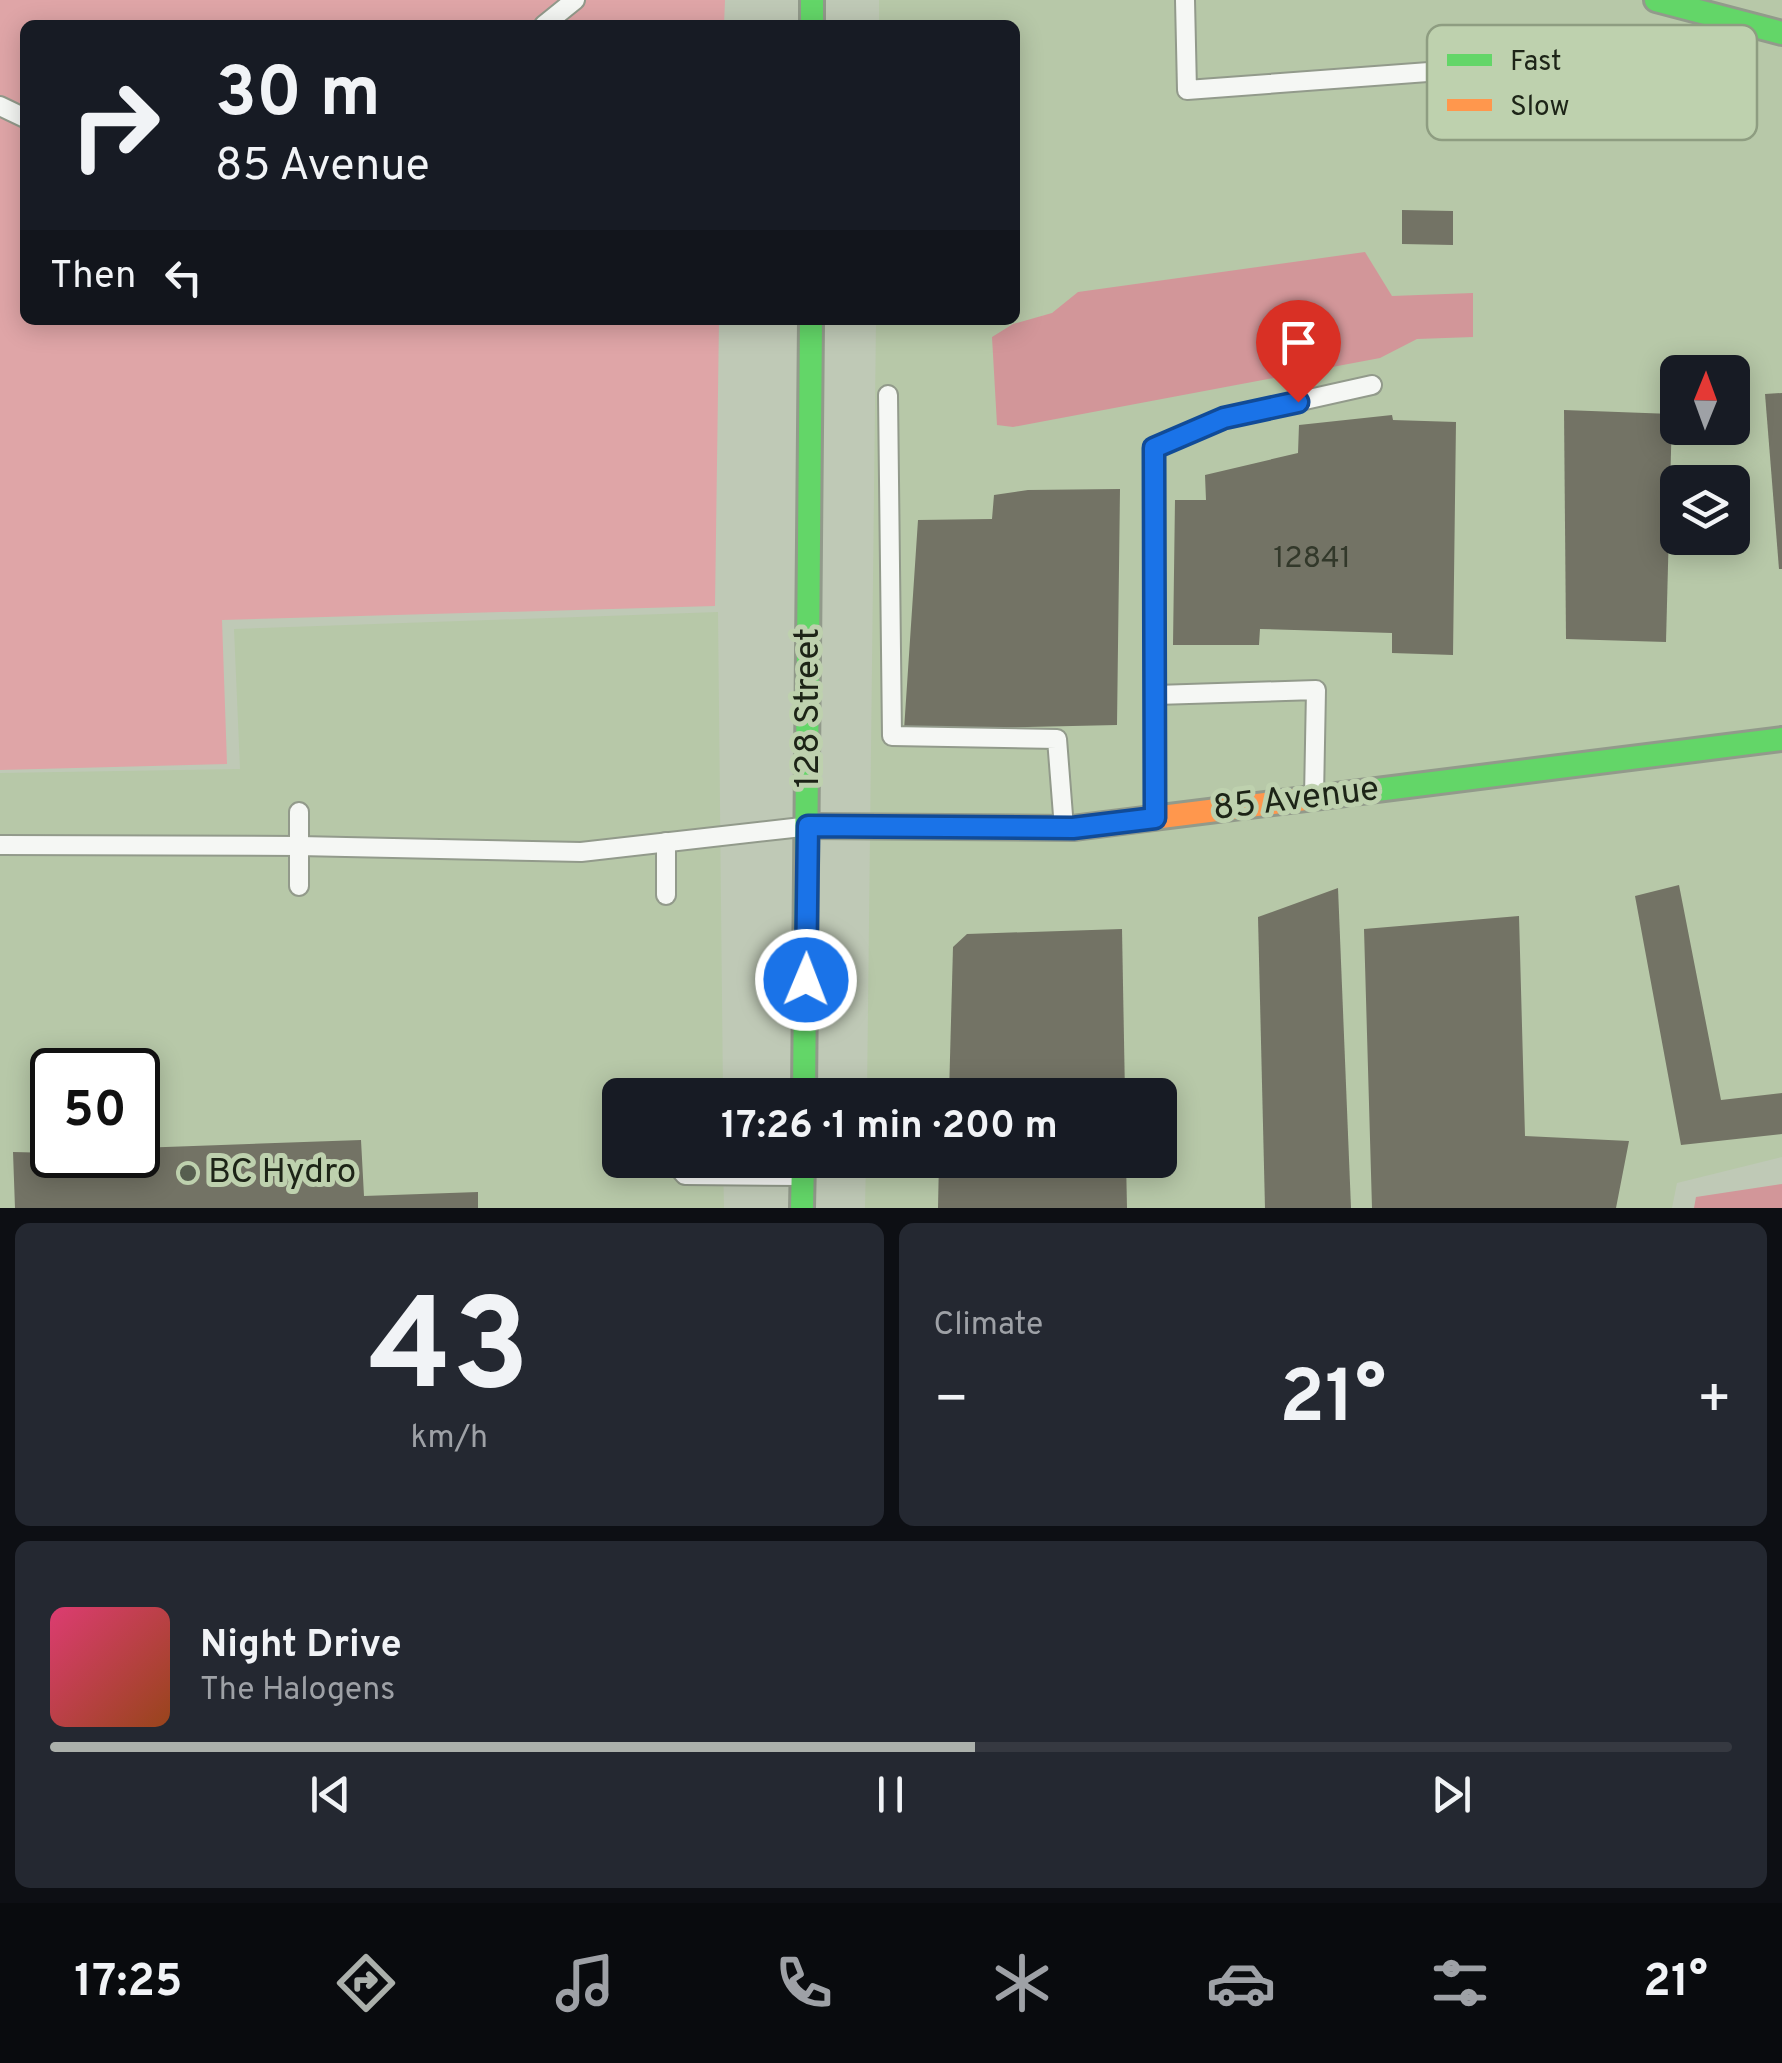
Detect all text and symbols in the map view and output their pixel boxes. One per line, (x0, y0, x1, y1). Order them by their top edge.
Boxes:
legend (1427, 25, 1757, 140)
text: Fast (1510, 45, 1562, 81)
text: 30 m (215, 52, 381, 141)
icon: right (50, 60, 180, 190)
text: Slow (1510, 90, 1569, 126)
text: 85 Avenue (215, 139, 430, 196)
icon: left (156, 250, 211, 305)
text: Then (50, 253, 136, 302)
pin (1256, 300, 1341, 403)
icon: arrive (1271, 315, 1326, 370)
north arrow (1660, 355, 1750, 445)
map controls (1660, 355, 1750, 555)
button: layers (1660, 465, 1750, 555)
house number: 12841 (1273, 541, 1351, 578)
street label: 128 Street (787, 628, 831, 788)
street label: 85 Avenue (1210, 768, 1382, 832)
position arrow (754, 928, 858, 1032)
speed limit sign: 50 (30, 1048, 160, 1178)
text: 17:26 · 1 min · 200 m (721, 1103, 1058, 1152)
place label: BC Hydro (208, 1151, 356, 1195)
marker: BC Hydro (177, 1162, 199, 1184)
text: 43 (369, 1271, 530, 1436)
text: Climate (934, 1306, 1043, 1346)
text: 21° (1279, 1354, 1386, 1449)
text: − (934, 1367, 969, 1437)
text: + (1697, 1367, 1732, 1437)
text: km/h (410, 1419, 488, 1459)
text: Night Drive (200, 1622, 402, 1671)
text: The Halogens (200, 1671, 395, 1711)
icon: previous (303, 1767, 358, 1822)
icon: pause (863, 1767, 918, 1822)
icon: next (1424, 1767, 1479, 1822)
icon: directions (331, 1948, 401, 2018)
icon: music (550, 1948, 620, 2018)
icon: phone (769, 1948, 839, 2018)
icon: climate (987, 1948, 1057, 2018)
icon: car (1206, 1948, 1276, 2018)
icon: filters (1425, 1948, 1495, 2018)
text: 17:25 (74, 1955, 182, 2012)
text: 21° (1643, 1955, 1708, 2012)

